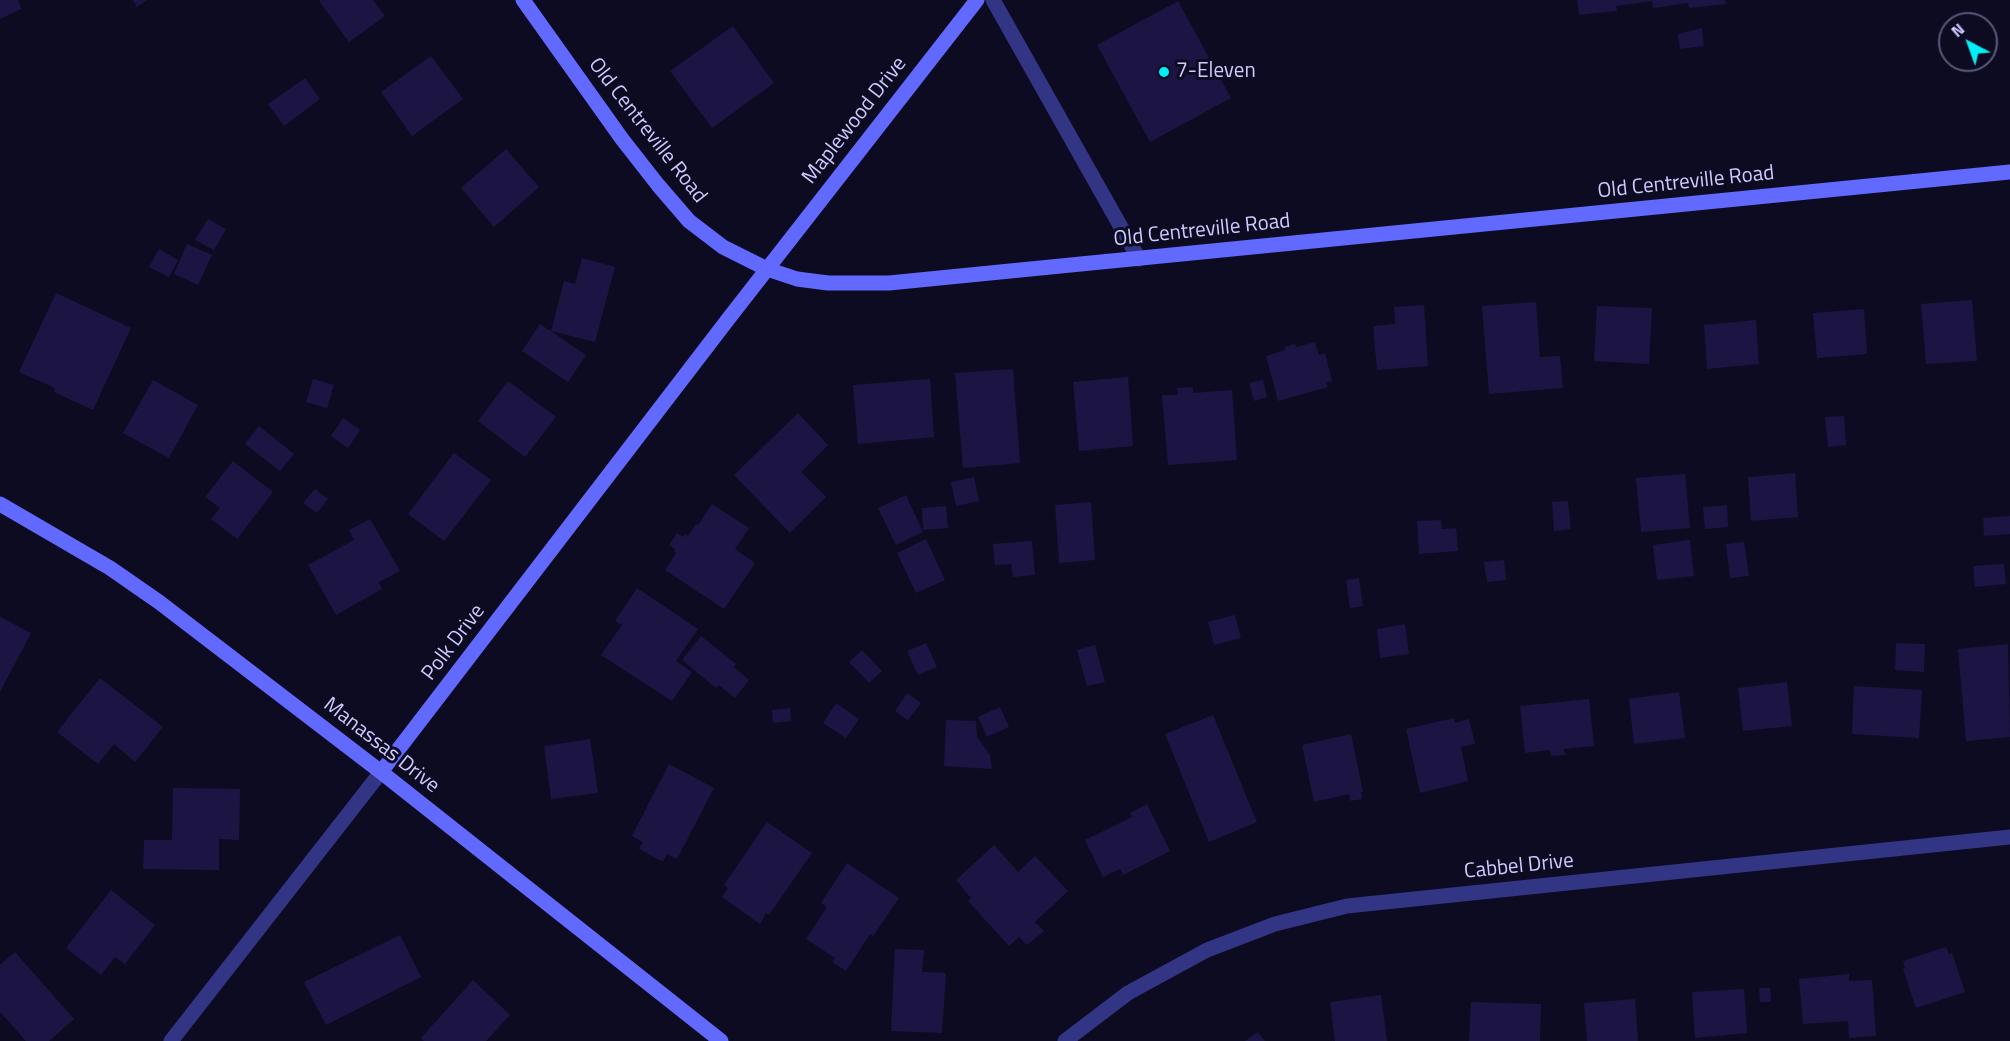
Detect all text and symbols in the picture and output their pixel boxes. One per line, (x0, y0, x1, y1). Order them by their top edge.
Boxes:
north arrow (1938, 12, 1998, 72)
text: N (1945, 17, 1970, 43)
street label: Maplewood Drive (798, 52, 912, 190)
street label: Old Centreville Road (582, 53, 712, 209)
place label: 7-Eleven (1176, 59, 1256, 85)
marker: 7-Eleven (1157, 65, 1171, 79)
street label: Old Centreville Road (1596, 161, 1776, 205)
street label: Old Centreville Road (1112, 209, 1292, 253)
street label: Polk Drive (417, 600, 491, 686)
street label: Manassas Drive (318, 693, 444, 799)
street label: Cabbel Drive (1463, 849, 1575, 885)

